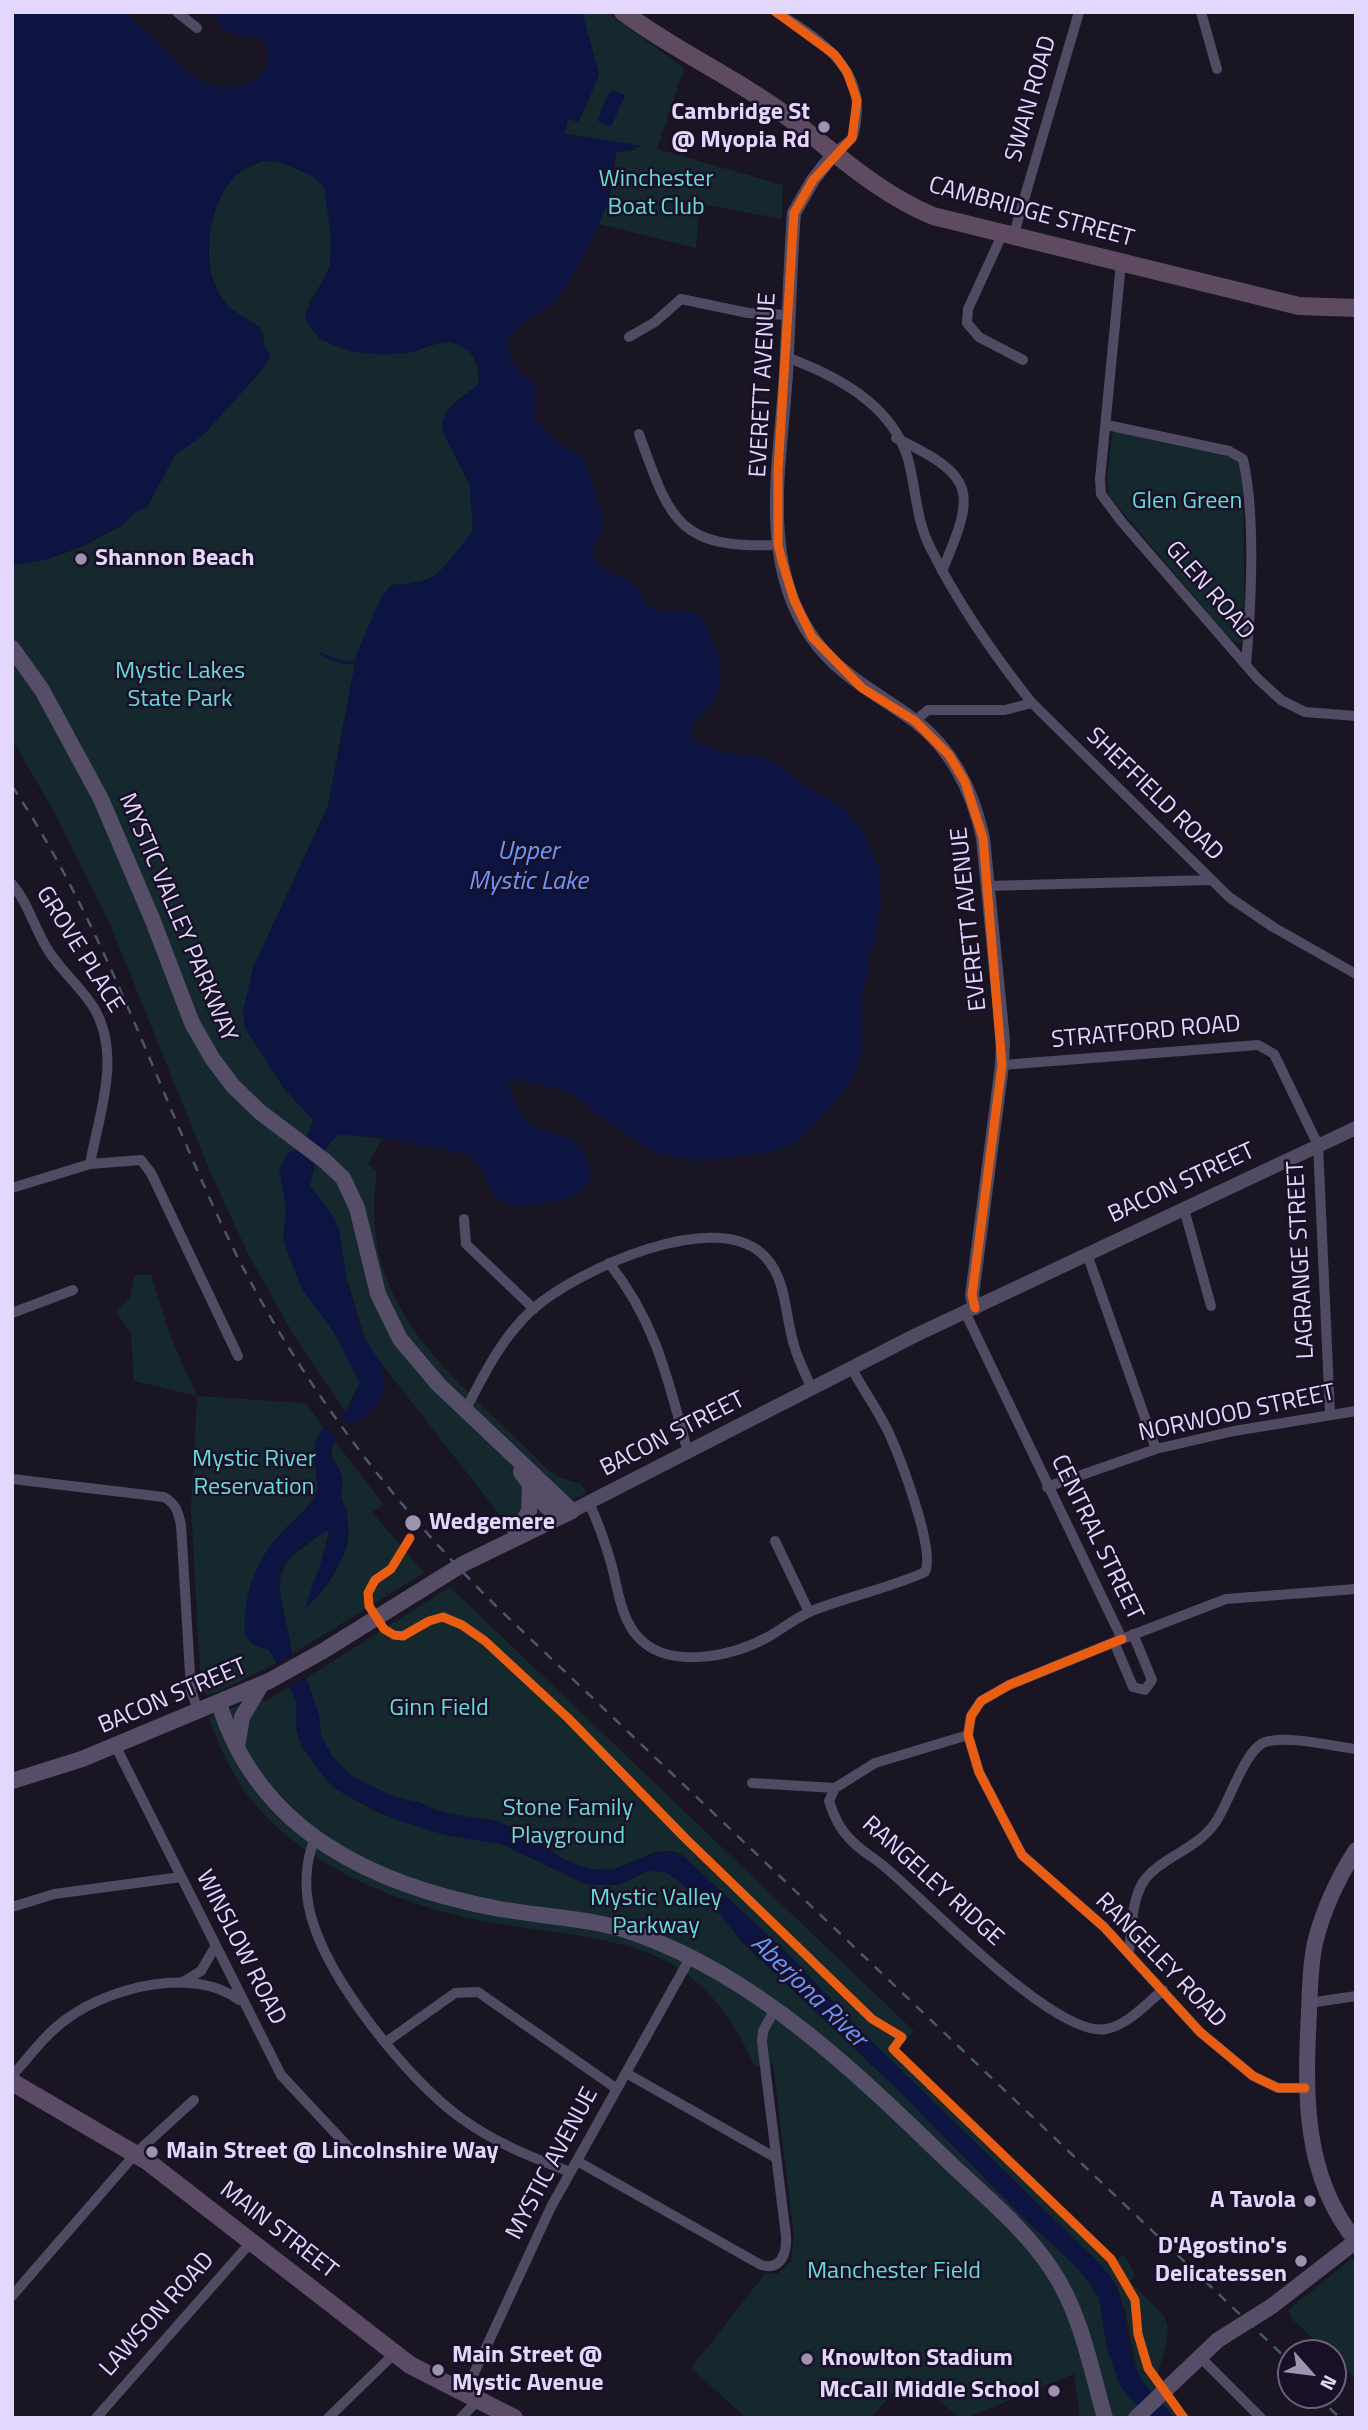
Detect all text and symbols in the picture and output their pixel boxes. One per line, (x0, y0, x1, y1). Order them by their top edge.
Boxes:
street label: SWAN ROAD (1000, 33, 1064, 165)
place label: Cambridge St @ Myopia Rd (671, 99, 810, 155)
marker: Cambridge St @ Myopia Rd (816, 119, 832, 135)
park label: Winchester Boat Club (599, 166, 713, 222)
street label: CAMBRIDGE STREET (925, 172, 1137, 254)
street label: EVERETT AVENUE (745, 292, 783, 478)
park label: Glen Green (1132, 488, 1242, 516)
street label: GLEN ROAD (1158, 536, 1260, 646)
place label: Shannon Beach (95, 545, 255, 573)
marker: Shannon Beach (73, 551, 89, 567)
park label: Mystic Lakes State Park (115, 658, 245, 714)
street label: SHEFFIELD ROAD (1080, 722, 1228, 868)
street label: MYSTIC VALLEY PARKWAY (111, 789, 243, 1047)
street label: EVERETT AVENUE (946, 826, 994, 1012)
water label: Upper Mystic Lake (468, 837, 588, 898)
street label: GROVE PLACE (29, 881, 129, 1019)
street label: STRATFORD ROAD (1050, 1010, 1242, 1056)
street label: BACON STREET (1104, 1138, 1260, 1230)
street label: LAGRANGE STREET (1282, 1160, 1322, 1360)
street label: NORWOOD STREET (1136, 1379, 1338, 1449)
street label: BACON STREET (596, 1386, 750, 1484)
park label: Mystic River Reservation (192, 1446, 316, 1502)
street label: CENTRAL STREET (1044, 1451, 1148, 1625)
place label: Wedgemere (429, 1509, 555, 1537)
marker: Wedgemere (403, 1513, 423, 1533)
street label: BACON STREET (95, 1653, 251, 1741)
park label: Ginn Field (389, 1695, 489, 1723)
park label: Stone Family Playground (503, 1795, 633, 1851)
street label: RANGELEY RIDGE (855, 1811, 1009, 1953)
street label: WINSLOW ROAD (189, 1866, 291, 2030)
park label: Mystic Valley Parkway (590, 1885, 722, 1941)
street label: RANGELEY ROAD (1088, 1888, 1232, 2034)
water label: Aberjona River (744, 1929, 872, 2055)
street label: MYSTIC AVENUE (501, 2083, 605, 2245)
place label: Main Street @ Lincolnshire Way (166, 2138, 499, 2166)
marker: Main Street @ Lincolnshire Way (144, 2144, 160, 2160)
street label: MAIN STREET (213, 2176, 343, 2286)
place label: A Tavola (1210, 2187, 1296, 2215)
marker: A Tavola (1302, 2193, 1318, 2209)
place label: D'Agostino's Delicatessen (1155, 2233, 1287, 2289)
street label: LAWSON ROAD (95, 2247, 221, 2383)
marker: D'Agostino's Delicatessen (1293, 2253, 1309, 2269)
park label: Manchester Field (807, 2258, 981, 2286)
north arrow (1277, 2339, 1347, 2409)
place label: Main Street @ Mystic Avenue (452, 2342, 604, 2398)
place label: Knowlton Stadium (821, 2345, 1013, 2373)
marker: Knowlton Stadium (799, 2351, 815, 2367)
marker: Main Street @ Mystic Avenue (430, 2362, 446, 2378)
text: N (1313, 2371, 1345, 2396)
place label: McCall Middle School (819, 2377, 1040, 2405)
marker: McCall Middle School (1046, 2383, 1062, 2399)

